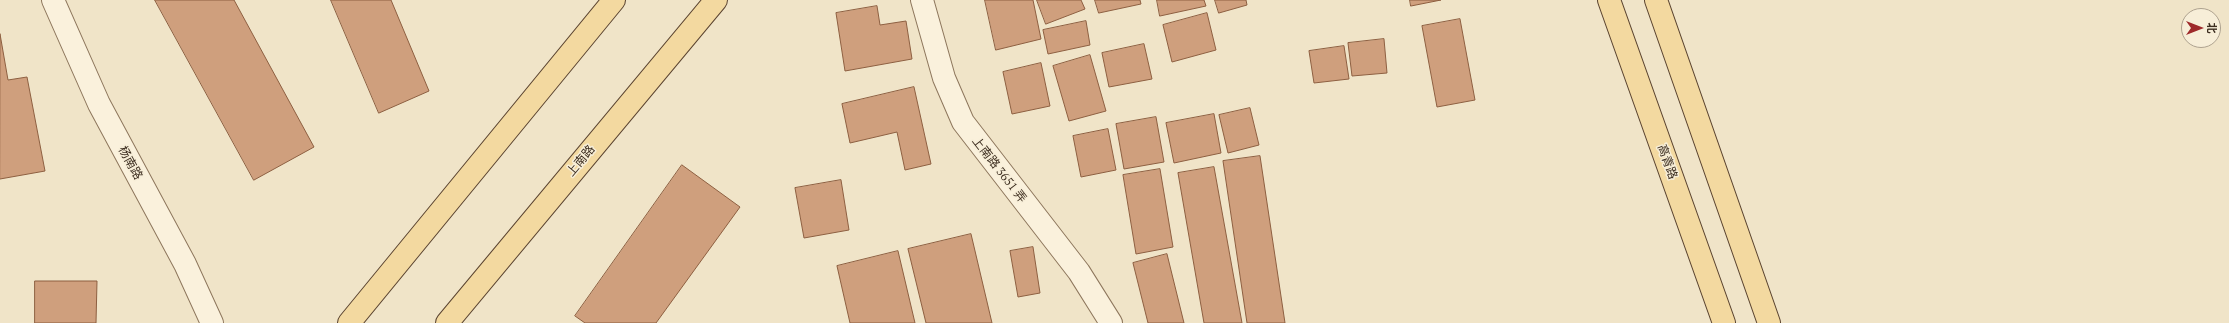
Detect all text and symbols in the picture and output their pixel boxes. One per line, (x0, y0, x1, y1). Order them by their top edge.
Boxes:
north arrow (2181, 8, 2221, 48)
text: 北 (2205, 23, 2219, 34)
street label: 上南路 3651 弄 (969, 134, 1029, 206)
street label: 上南路 (564, 143, 598, 179)
street label: 高青路 (1654, 143, 1680, 181)
street label: 杨南路 (115, 144, 145, 182)

